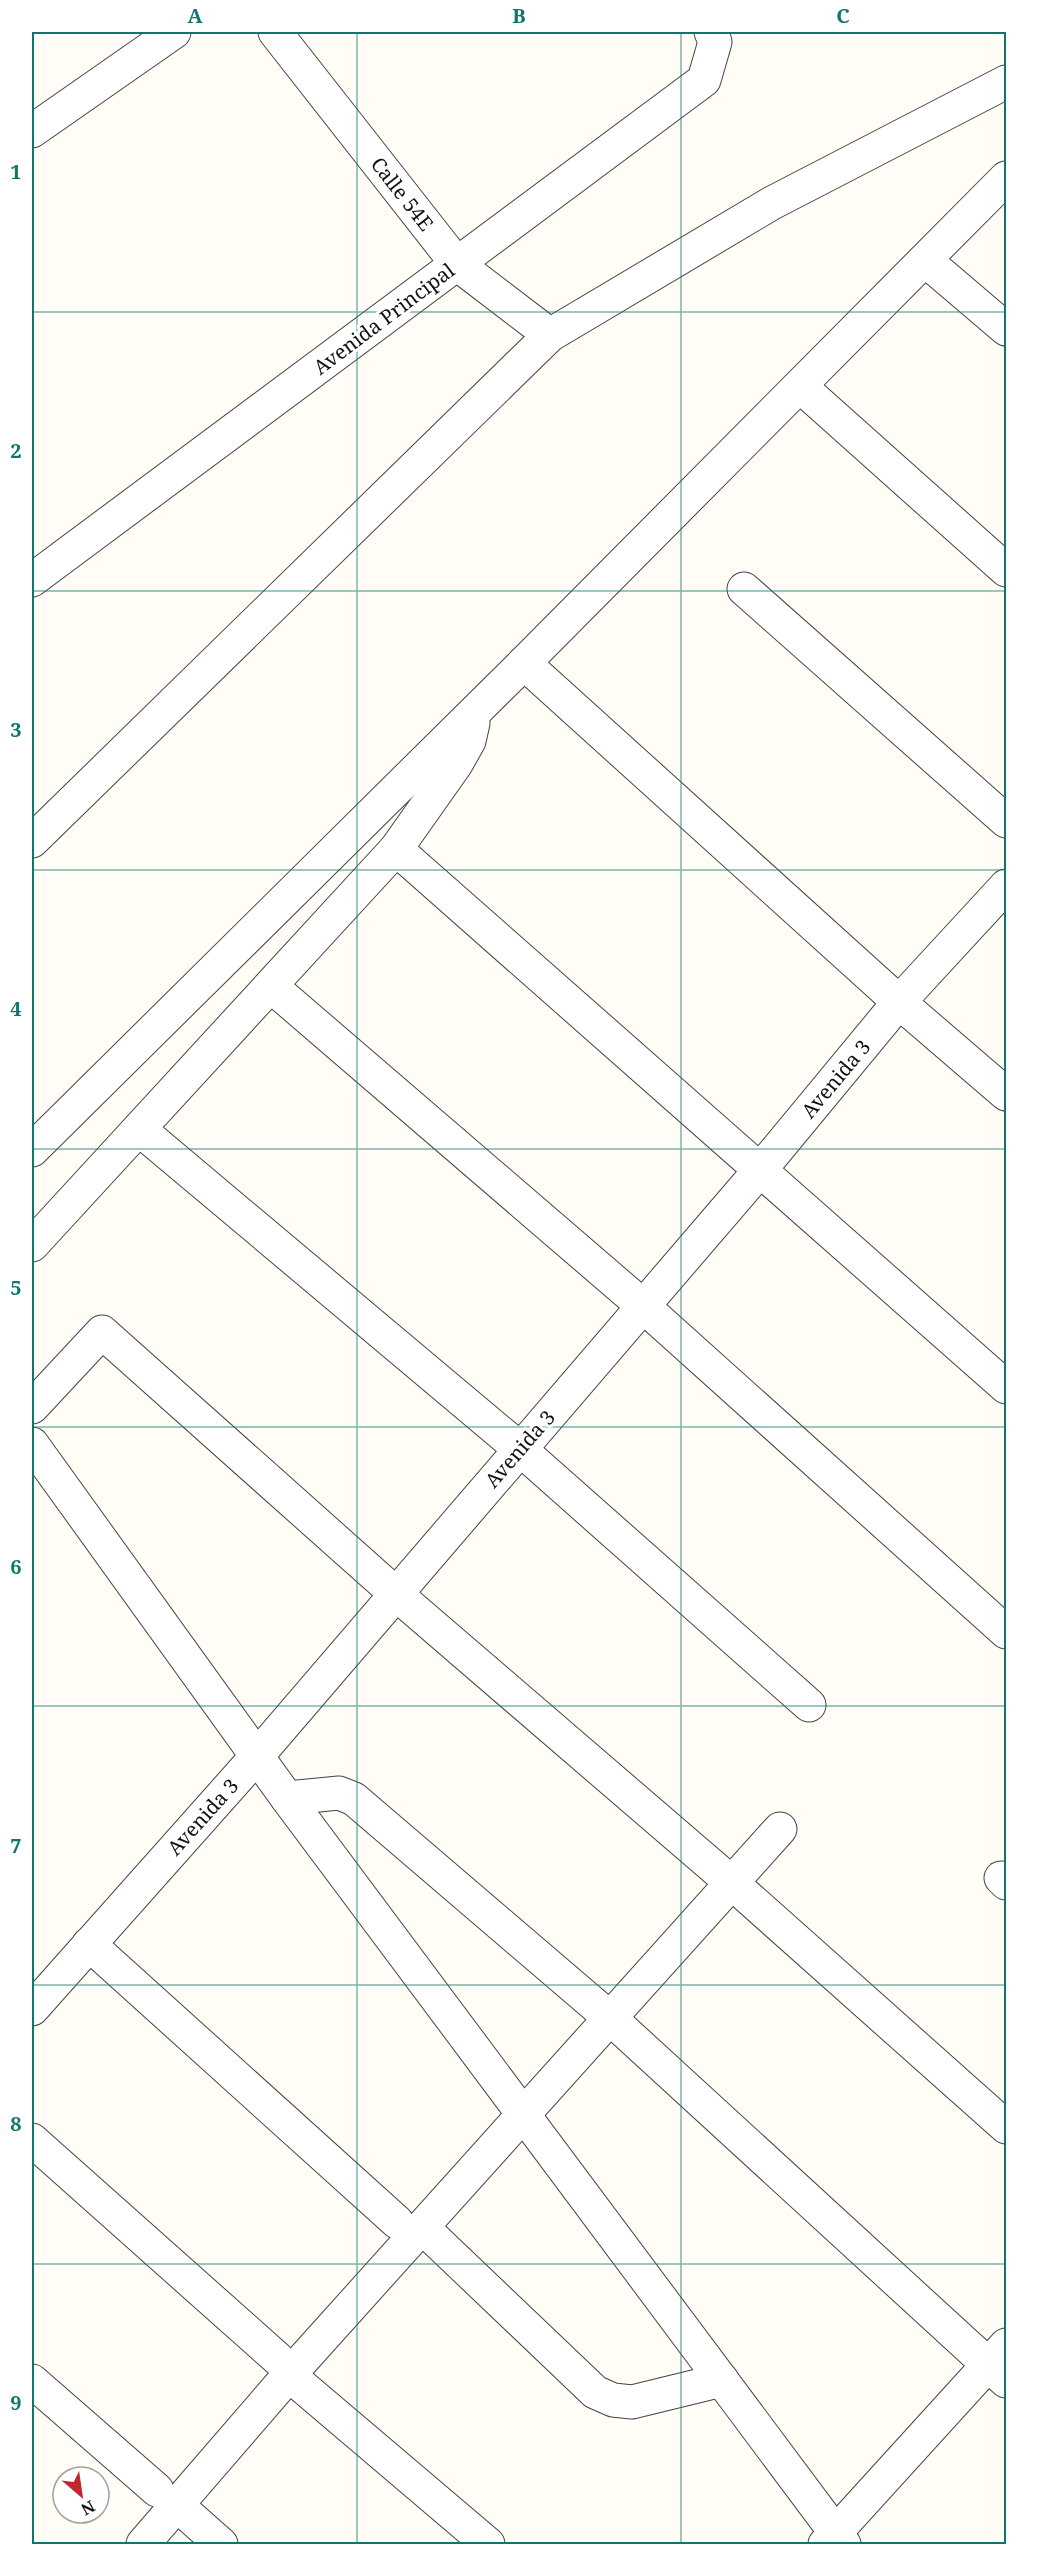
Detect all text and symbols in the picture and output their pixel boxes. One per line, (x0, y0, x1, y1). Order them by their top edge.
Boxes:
text: A (187, 2, 203, 29)
text: B (512, 2, 526, 29)
text: C (836, 2, 850, 29)
street label: Calle 54E (365, 151, 440, 236)
text: 1 (10, 158, 22, 185)
street label: Avenida Principal (308, 257, 460, 381)
text: 2 (10, 437, 22, 464)
text: 3 (10, 716, 22, 743)
text: 4 (10, 995, 22, 1022)
street label: Avenida 3 (795, 1034, 876, 1124)
text: 5 (10, 1274, 22, 1301)
street label: Avenida 3 (478, 1404, 561, 1493)
text: 6 (10, 1553, 22, 1580)
street label: Avenida 3 (161, 1773, 244, 1861)
text: 7 (10, 1832, 22, 1859)
text: 8 (10, 2110, 22, 2137)
text: 9 (10, 2389, 22, 2416)
north arrow (51, 2465, 111, 2525)
text: N (77, 2495, 99, 2521)

